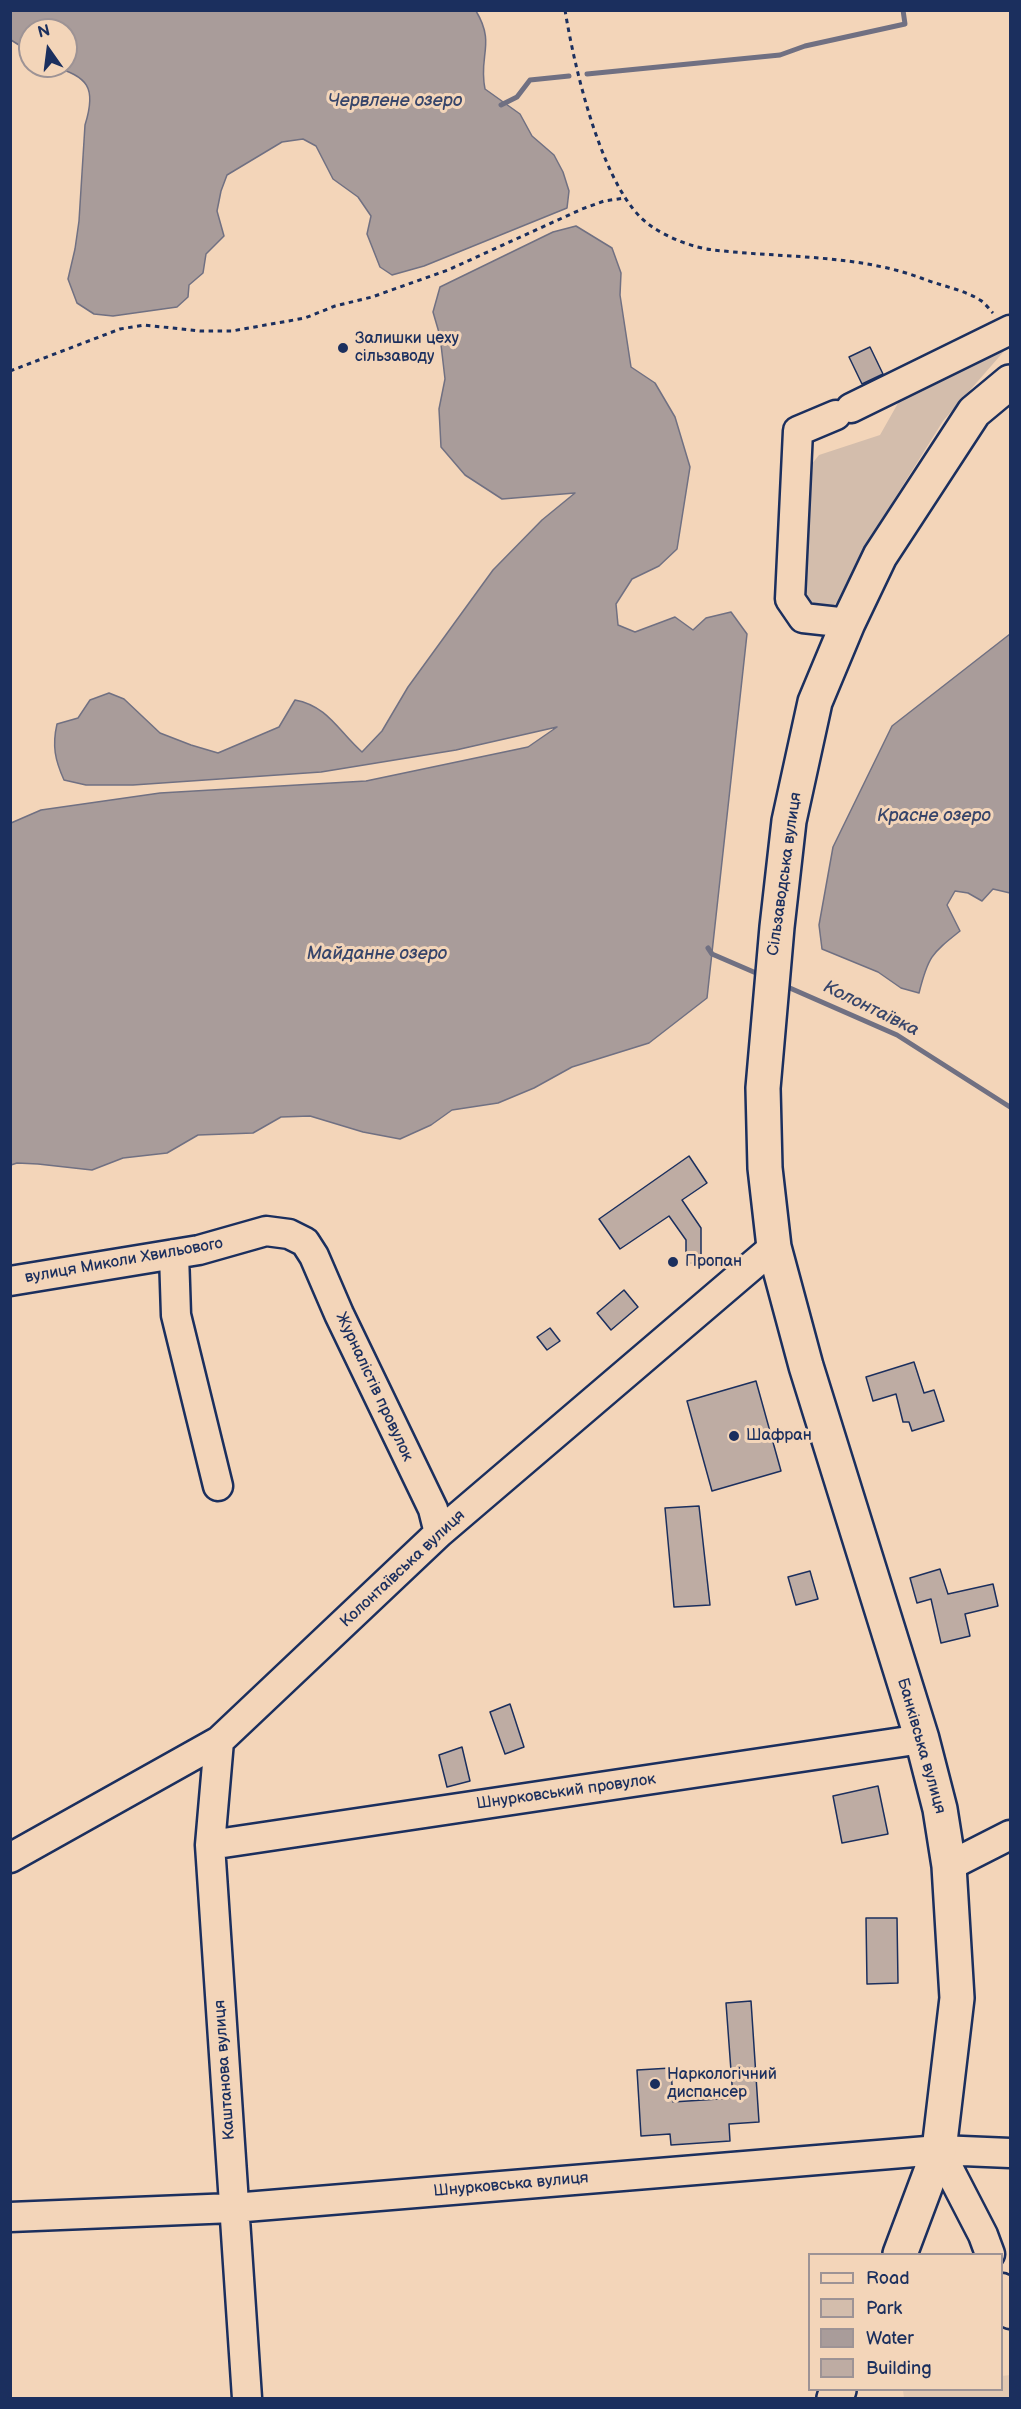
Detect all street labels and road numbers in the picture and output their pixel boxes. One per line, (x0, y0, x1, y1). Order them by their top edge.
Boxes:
street label: Сільзаводська вулиця (764, 791, 806, 957)
street label: вулиця Миколи Хвильового (23, 1234, 225, 1288)
street label: Журналістів провулок (331, 1309, 417, 1465)
street label: Колонтаївська вулиця (337, 1506, 469, 1632)
street label: Банківська вулиця (892, 1676, 950, 1816)
street label: Шнурковський провулок (475, 1770, 657, 1814)
street label: Каштанова вулиця (211, 1999, 239, 2141)
street label: Шнурковська вулиця (433, 2169, 589, 2201)

